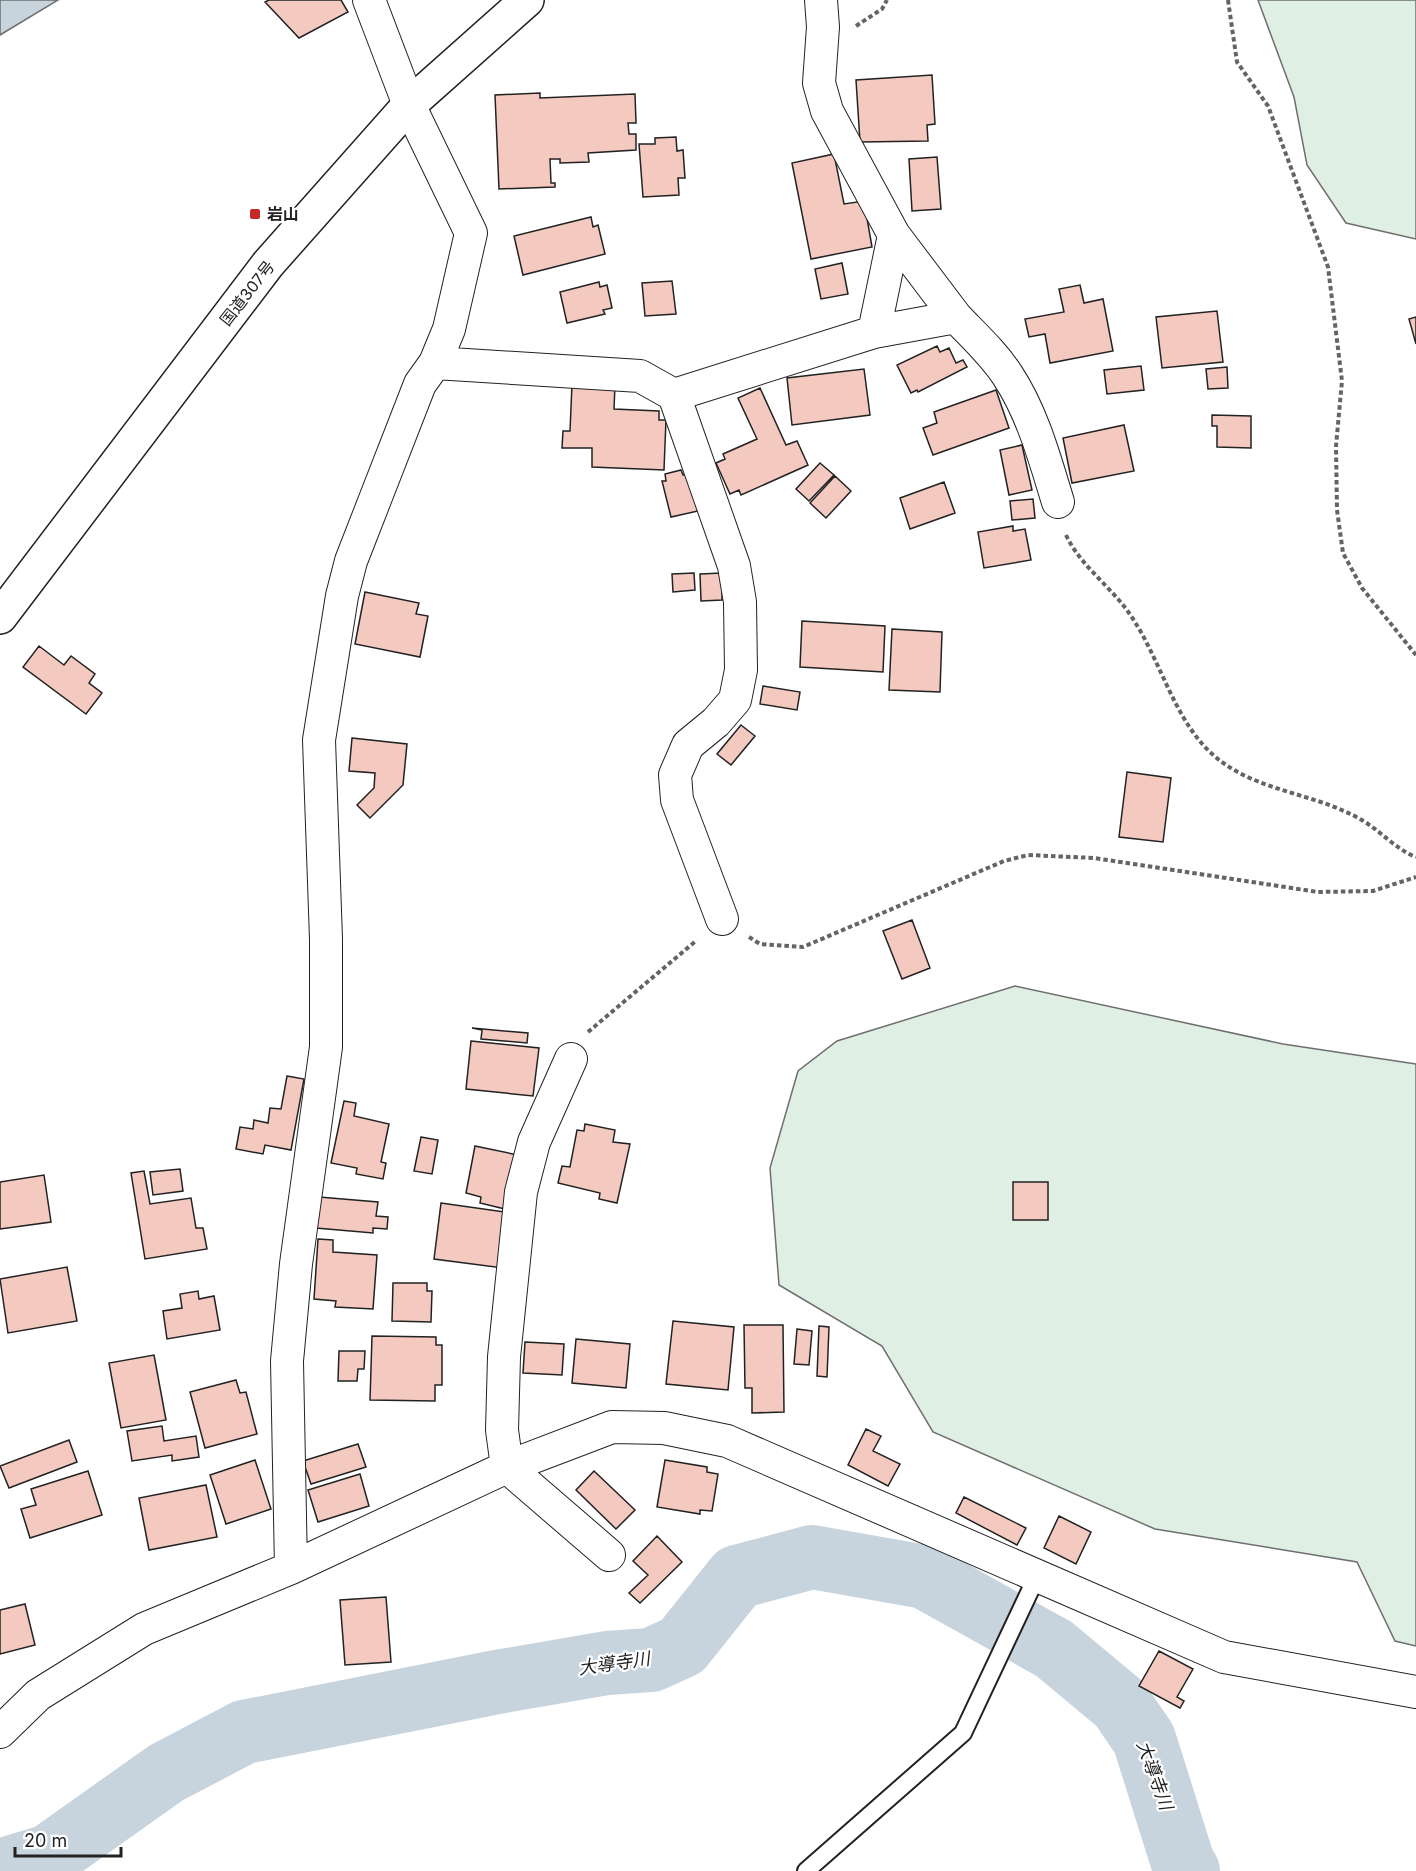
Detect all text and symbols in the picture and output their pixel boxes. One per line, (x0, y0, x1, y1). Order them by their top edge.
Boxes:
place label: 岩山 (267, 204, 299, 224)
marker: 岩山 (248, 207, 262, 221)
street label: 国道307号 (215, 257, 279, 329)
water label: 大導寺川 (577, 1647, 653, 1678)
water label: 大導寺川 (1133, 1738, 1178, 1814)
scale bar (15, 1820, 122, 1858)
text: 20 m (24, 1830, 67, 1851)

